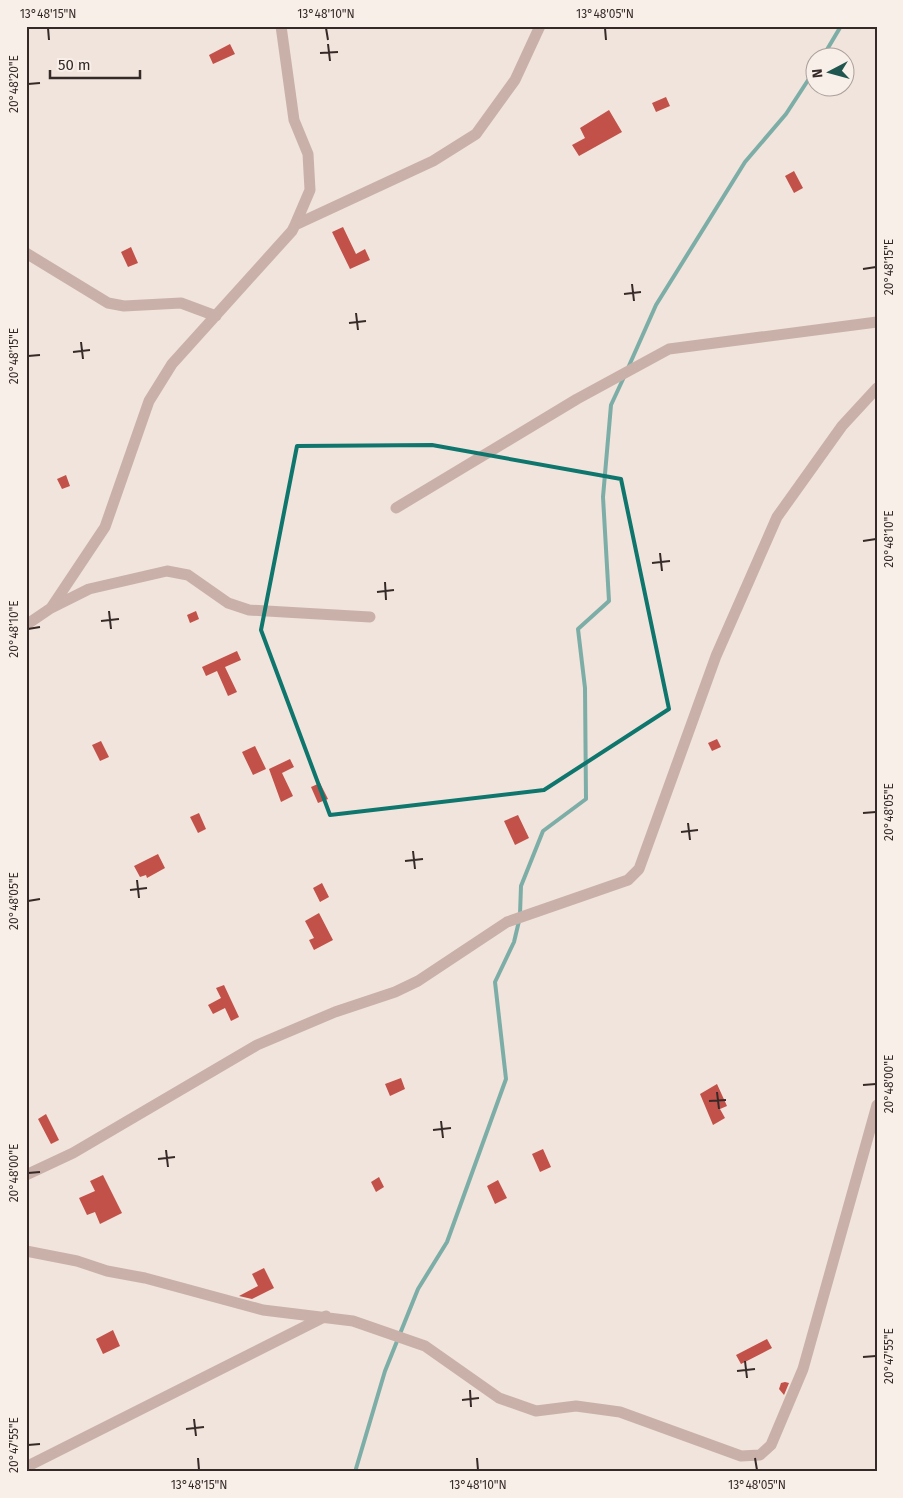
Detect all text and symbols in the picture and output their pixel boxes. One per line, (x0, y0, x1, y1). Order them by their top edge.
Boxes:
text: 13°48'15"N (20, 7, 76, 21)
text: 13°48'10"N (297, 7, 355, 21)
text: 13°48'05"N (576, 7, 634, 21)
scale bar (50, 48, 140, 80)
north arrow (806, 48, 856, 98)
text: 20°48'20"E (7, 55, 21, 113)
text: 50 m (58, 56, 91, 74)
text: N (809, 68, 827, 79)
text: 20°48'15"E (882, 239, 896, 295)
text: 20°48'15"E (7, 328, 21, 384)
text: 20°48'10"E (882, 510, 896, 568)
text: 20°48'10"E (7, 600, 21, 658)
text: 20°48'05"E (882, 783, 896, 841)
text: 20°48'05"E (7, 872, 21, 930)
text: 20°48'00"E (882, 1055, 896, 1113)
text: 20°48'00"E (7, 1144, 21, 1202)
text: 20°47'55"E (882, 1328, 896, 1384)
text: 20°47'55"E (7, 1417, 21, 1473)
text: 13°48'15"N (171, 1478, 227, 1492)
text: 13°48'10"N (449, 1478, 507, 1492)
text: 13°48'05"N (728, 1478, 786, 1492)

